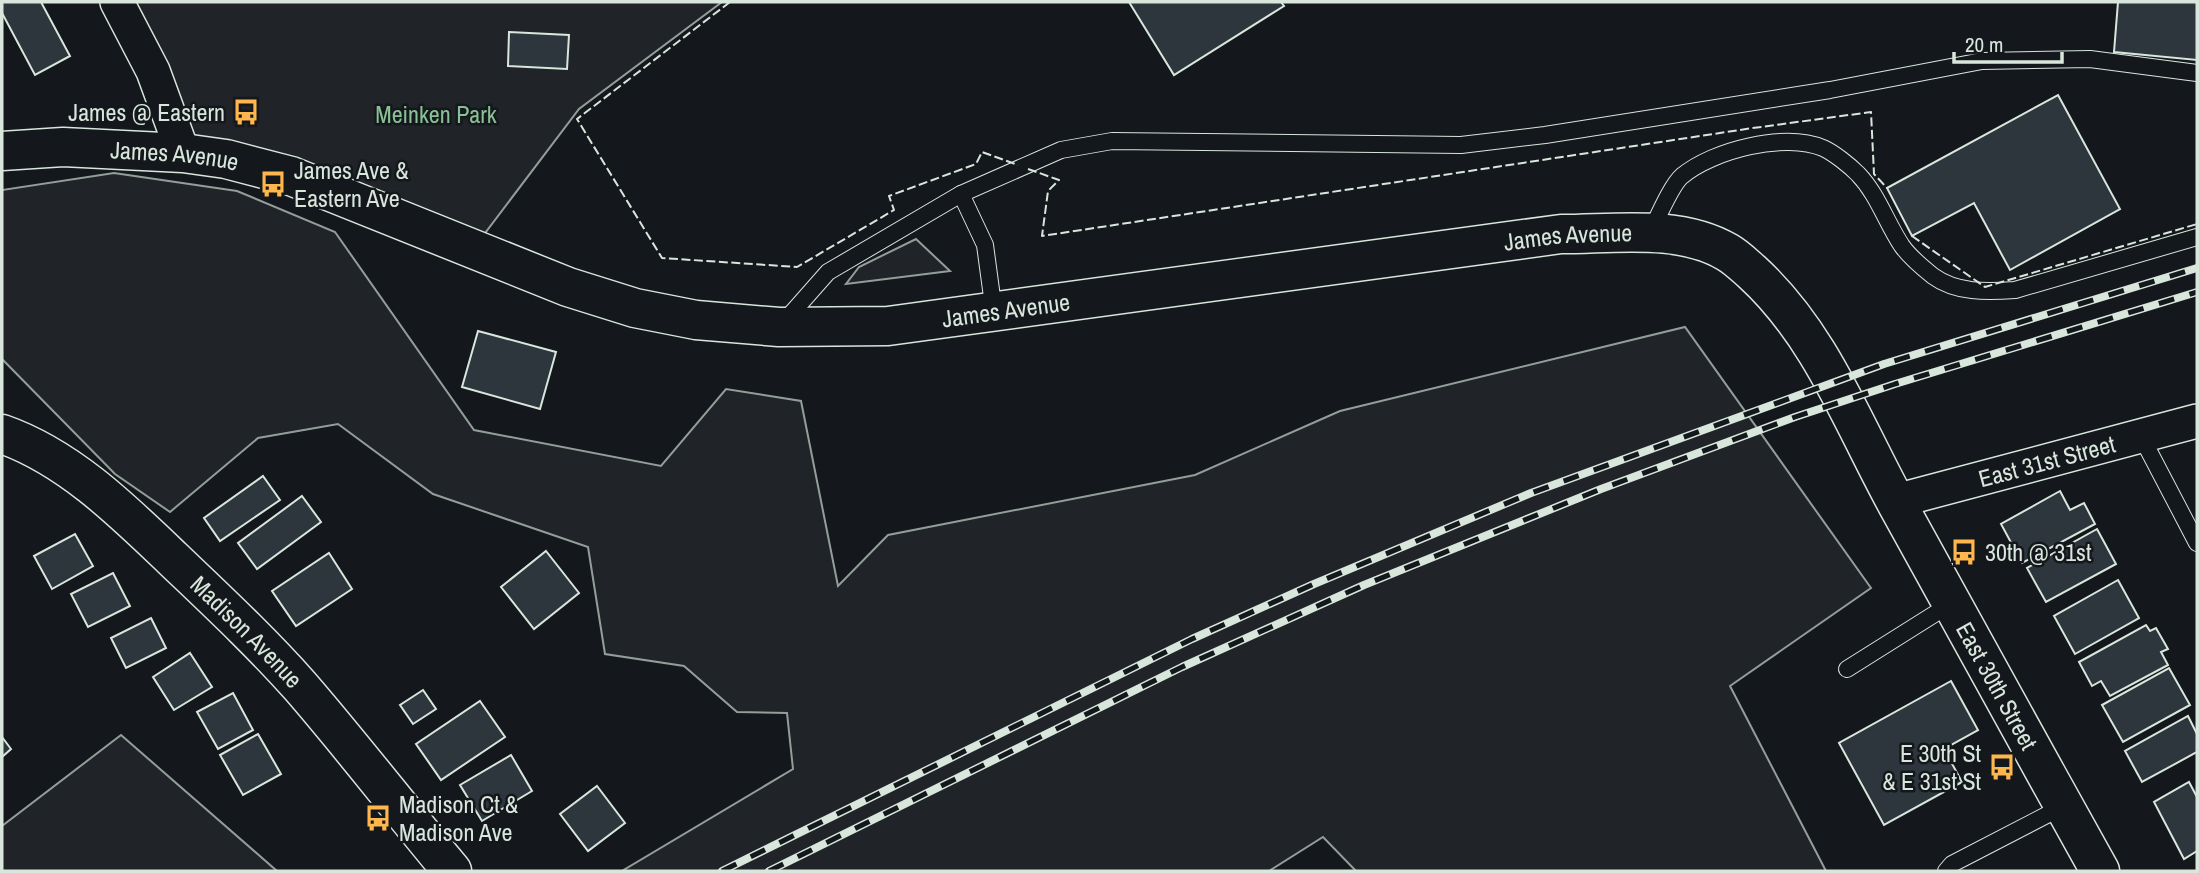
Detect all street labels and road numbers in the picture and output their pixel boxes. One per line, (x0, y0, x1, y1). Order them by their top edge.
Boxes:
street label: James Avenue (110, 133, 242, 178)
street label: James Avenue (1502, 216, 1632, 258)
street label: James Avenue (940, 285, 1072, 334)
street label: East 31st Street (1975, 427, 2119, 494)
street label: Madison Avenue (184, 568, 310, 695)
street label: East 30th Street (1949, 616, 2046, 756)

